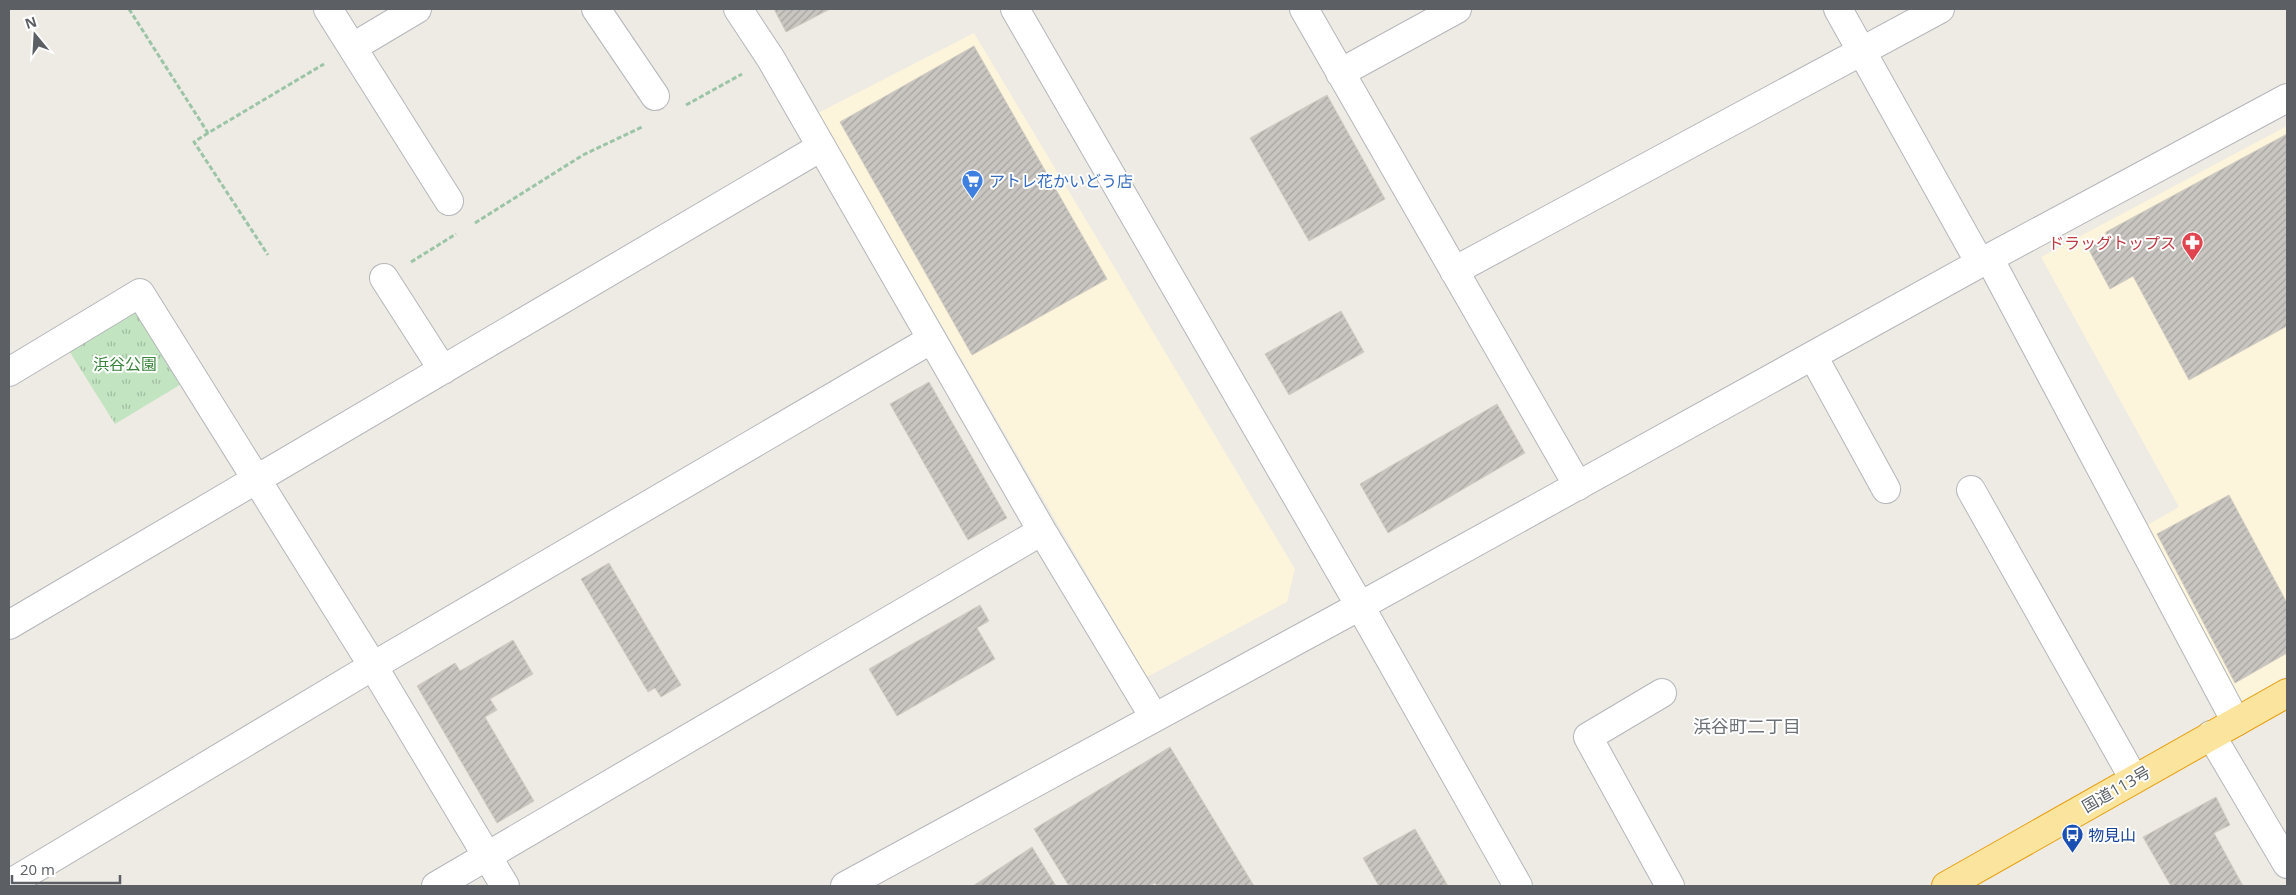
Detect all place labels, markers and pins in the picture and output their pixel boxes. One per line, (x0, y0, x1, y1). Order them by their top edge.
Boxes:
supermarket icon: アトレ花かいどう店 (961, 169, 985, 200)
place label: アトレ花かいどう店 (989, 170, 1133, 192)
pharmacy icon: ドラッグトップス (2180, 231, 2204, 262)
place label: ドラッグトップス (2048, 232, 2176, 254)
bus stop icon: 物見山 (2060, 823, 2084, 854)
place label: 物見山 (2088, 824, 2136, 846)

